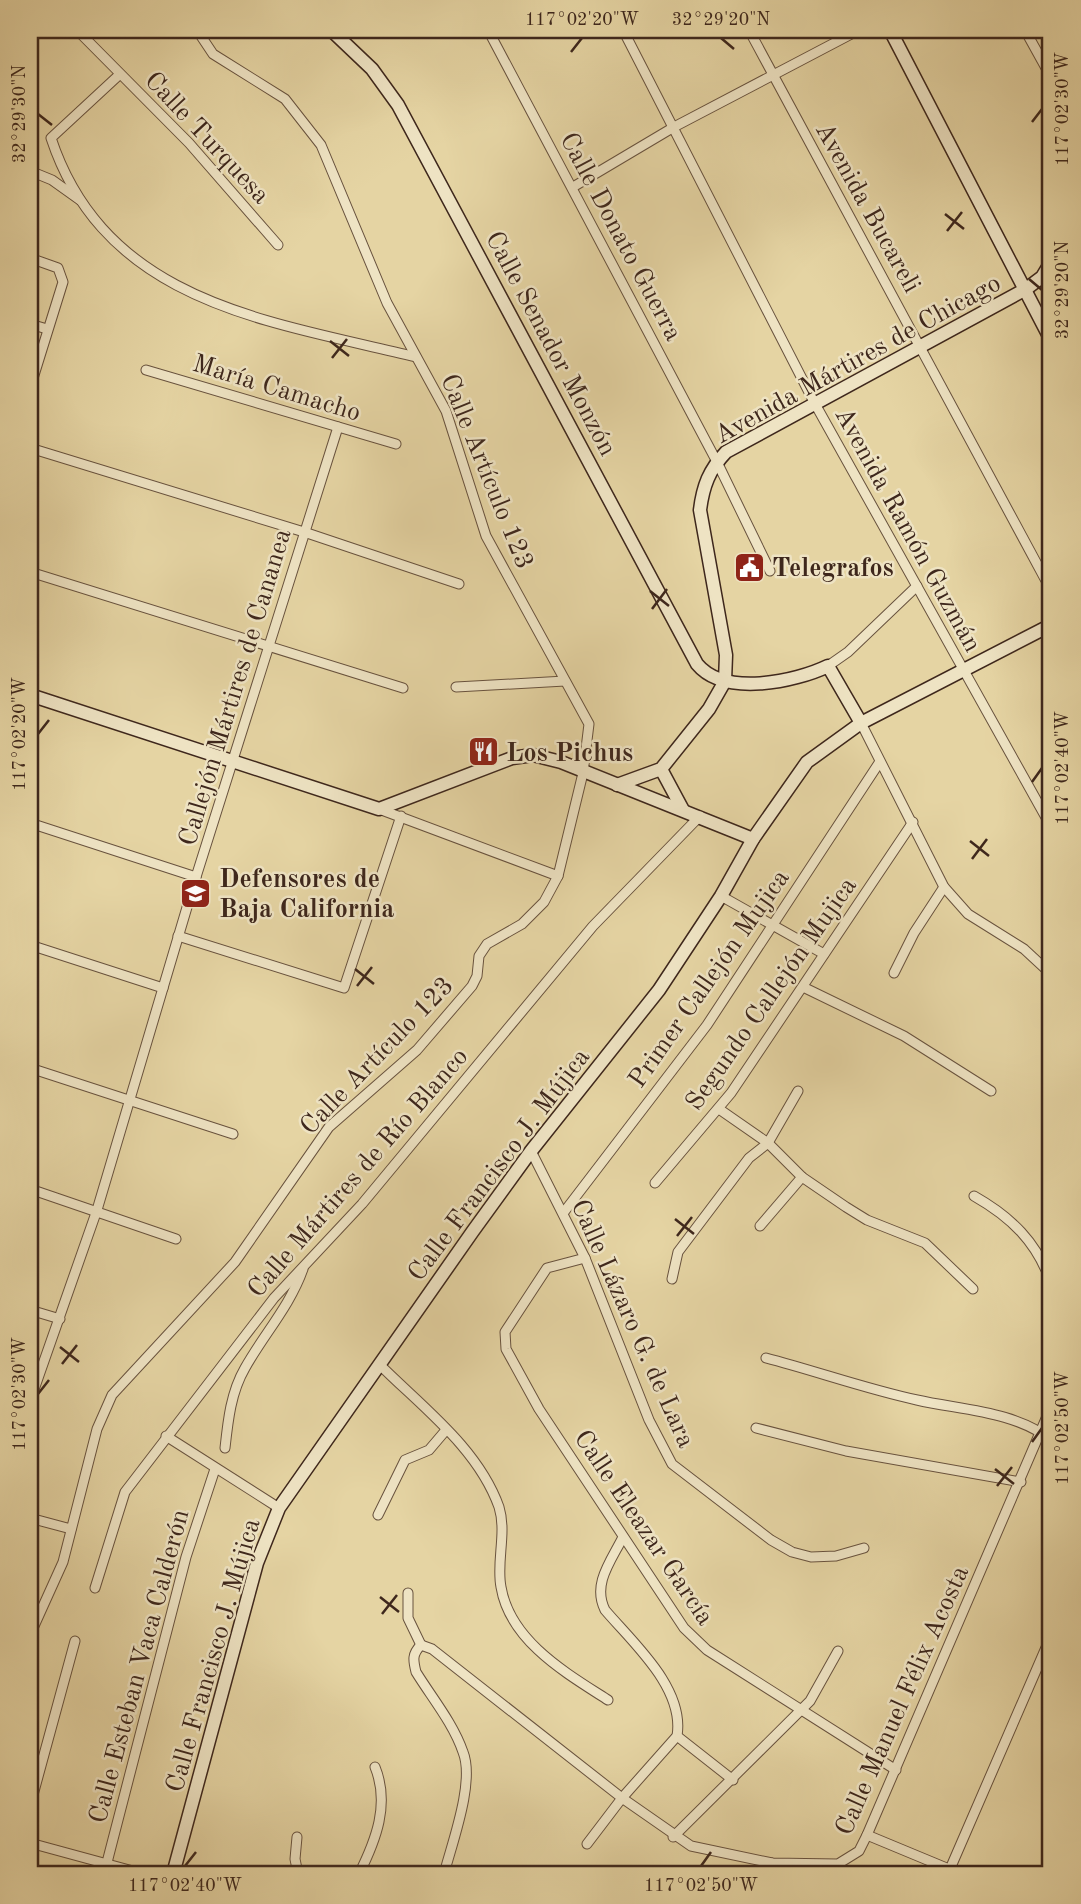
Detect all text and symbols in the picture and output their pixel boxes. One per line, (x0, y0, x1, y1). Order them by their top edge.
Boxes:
text: 117°02'20"W (525, 11, 639, 29)
text: 32°29'20"N (672, 11, 770, 29)
text: 117°02'30"W (1054, 52, 1072, 166)
text: 32°29'30"N (11, 65, 29, 163)
street label: Calle Turquesa (139, 67, 274, 209)
street label: Avenida Bucareli (810, 119, 925, 297)
street label: Calle Donato Guerra (554, 129, 686, 345)
street label: Calle Senador Monzón (480, 227, 620, 460)
text: 32°29'20"N (1054, 241, 1072, 339)
street label: Avenida Mártires de Chicago (711, 270, 1005, 449)
street label: María Camacho (189, 351, 364, 427)
street label: Calle Artículo 123 (435, 371, 537, 573)
street label: Avenida Ramón Guzmán (829, 403, 985, 657)
street label: Callejón Mártires de Cananea (175, 526, 297, 849)
public building icon: Telegrafos (732, 550, 766, 584)
place label: Telegrafos (772, 556, 894, 582)
text: 117°02'20"W (11, 677, 29, 791)
text: 117°02'40"W (1054, 711, 1072, 825)
restaurant icon: Los Pichus (466, 735, 500, 769)
place label: Los Pichus (506, 741, 633, 767)
street label: Primer Callejón Mujica (624, 865, 795, 1093)
place label: Defensores de Baja California (219, 867, 394, 923)
street label: Segundo Callejón Mujica (681, 873, 862, 1115)
school or university icon: Defensores de Baja California (179, 876, 213, 910)
street label: Calle Artículo 123 (296, 973, 459, 1140)
street label: Calle Mártires de Río Blanco (243, 1044, 474, 1303)
street label: Calle Francisco J. Mújica (404, 1044, 595, 1286)
street label: Calle Lázaro G. de Lara (566, 1196, 699, 1452)
text: 117°02'30"W (11, 1337, 29, 1451)
text: 117°02'50"W (1054, 1371, 1072, 1485)
street label: Calle Eleazar García (569, 1426, 718, 1630)
street label: Calle Esteban Vaca Calderón (85, 1507, 194, 1826)
street label: Calle Francisco J. Mújica (162, 1516, 266, 1795)
street label: Calle Manuel Félix Acosta (832, 1562, 974, 1840)
text: 117°02'40"W (128, 1877, 242, 1895)
text: 117°02'50"W (644, 1877, 758, 1895)

